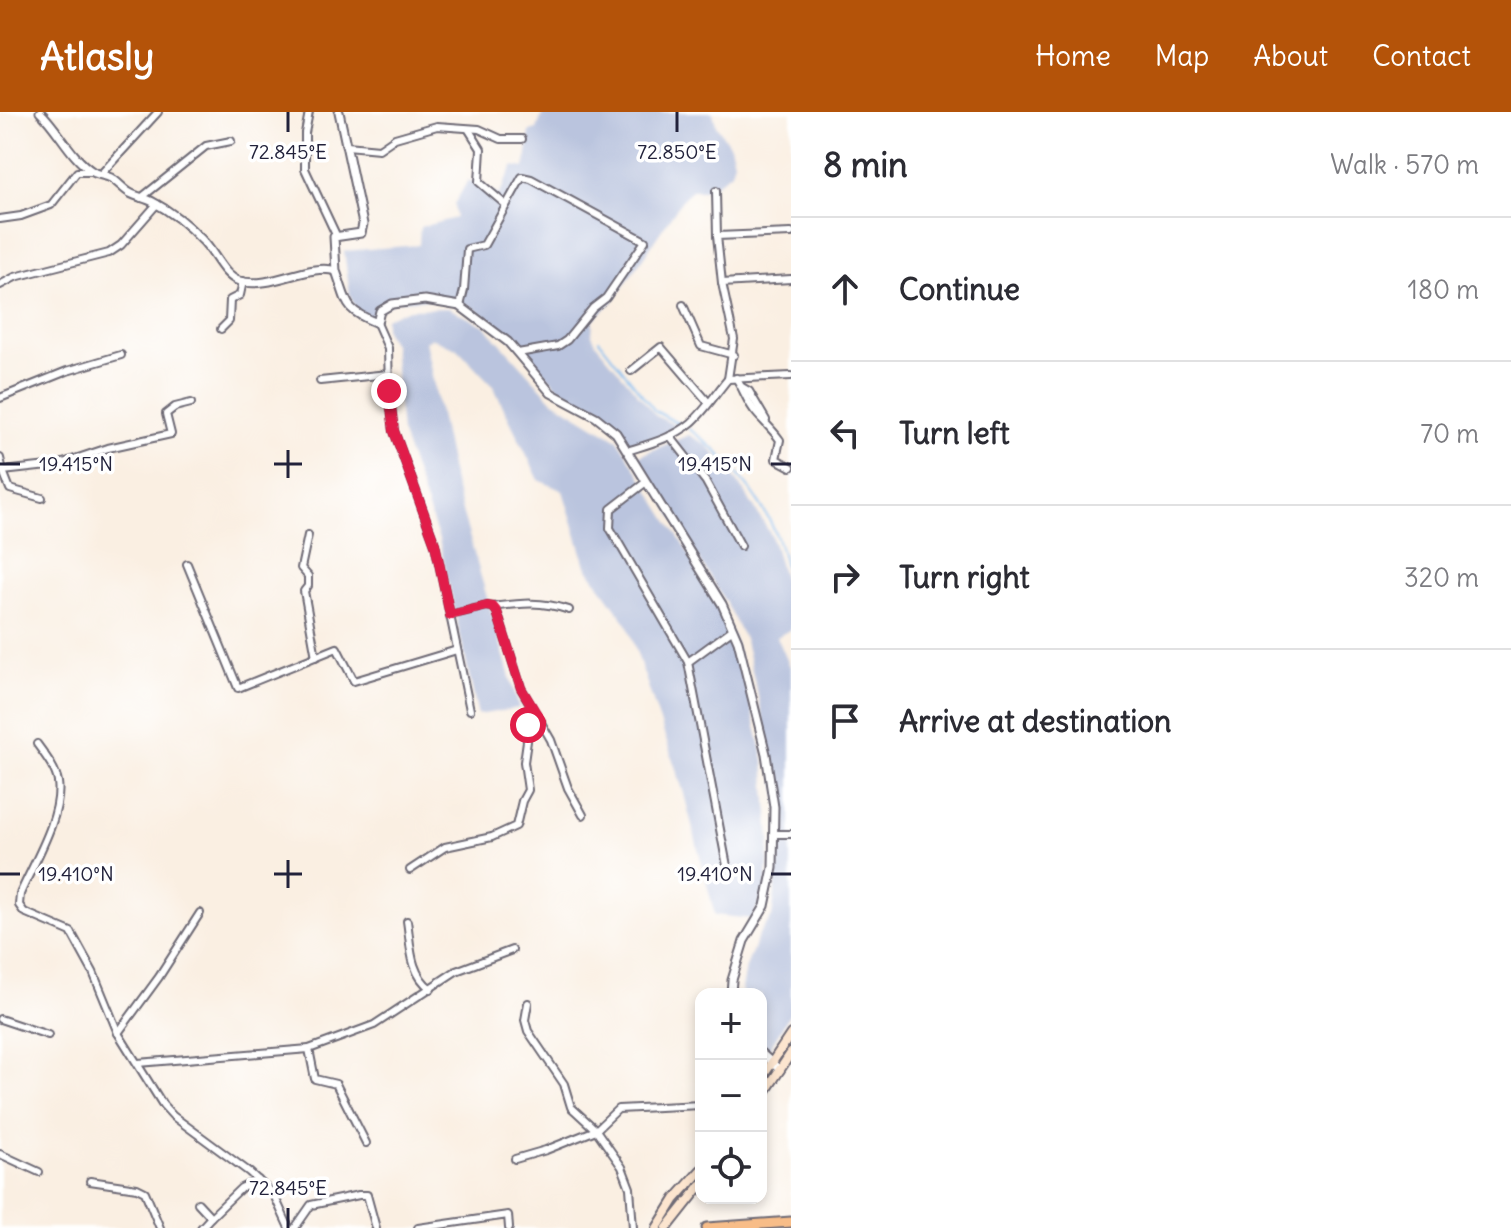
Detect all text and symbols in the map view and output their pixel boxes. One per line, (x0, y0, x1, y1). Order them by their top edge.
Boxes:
text: Atlasly (40, 33, 154, 80)
text: Home (1035, 38, 1111, 74)
text: Map (1155, 38, 1209, 74)
text: About (1253, 38, 1328, 74)
text: Contact (1372, 38, 1471, 74)
text: 72.845°E (249, 139, 327, 164)
text: 72.850°E (637, 139, 717, 164)
text: 8 min (823, 143, 908, 186)
text: Walk · 570 m (1330, 148, 1479, 181)
icon: ahead (823, 267, 867, 311)
text: Continue (899, 270, 1020, 308)
text: 180 m (1408, 273, 1479, 306)
route end (371, 373, 407, 409)
icon: left (823, 411, 867, 455)
text: Turn left (899, 414, 1010, 452)
text: 70 m (1420, 417, 1479, 450)
text: 19.415°N (39, 451, 113, 476)
text: 19.415°N (678, 451, 752, 476)
icon: right (823, 555, 867, 599)
text: Turn right (899, 558, 1030, 596)
text: 320 m (1404, 561, 1479, 594)
icon: arrive (823, 699, 867, 743)
text: Arrive at destination (899, 702, 1171, 740)
route start (510, 707, 546, 743)
text: 19.410°N (38, 861, 114, 886)
text: 19.410°N (677, 861, 753, 886)
map controls (695, 988, 767, 1204)
button: + (695, 988, 767, 1060)
button: − (695, 1060, 767, 1132)
button: locate (695, 1132, 767, 1204)
text: 72.845°E (249, 1175, 327, 1200)

